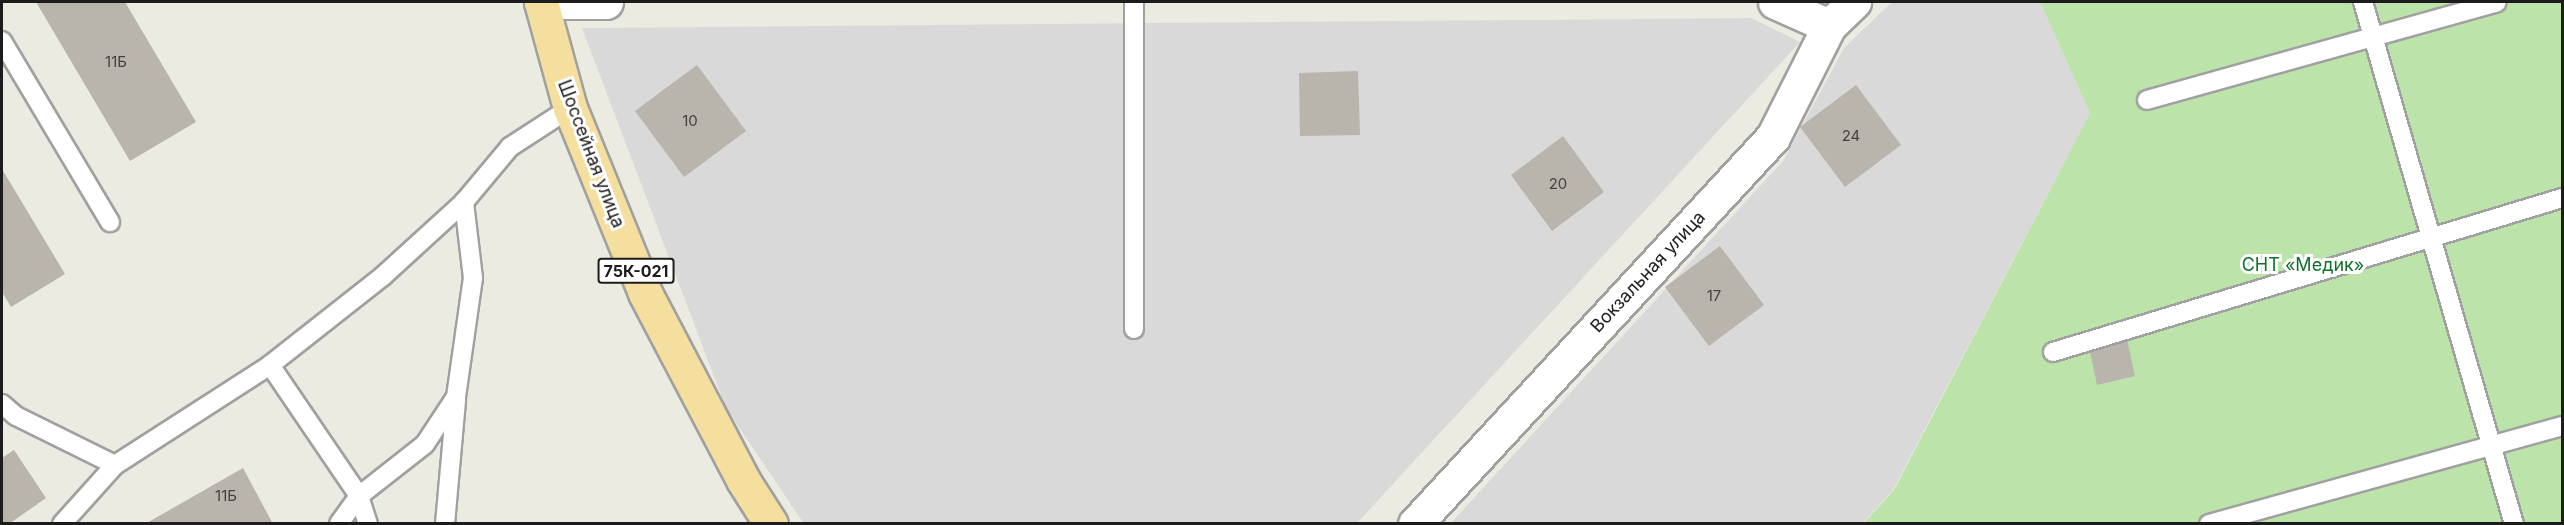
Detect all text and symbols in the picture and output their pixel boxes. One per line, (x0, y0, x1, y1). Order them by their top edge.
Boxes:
house number: 11Б (105, 53, 127, 71)
street label: Шоссейная улица (553, 77, 629, 231)
house number: 10 (682, 112, 698, 130)
house number: 24 (1842, 127, 1860, 145)
house number: 20 (1549, 175, 1567, 193)
street label: Вокзальная улица (1586, 207, 1710, 337)
park label: СНТ «Медик» (2242, 254, 2364, 276)
road number: 75К-021 (597, 258, 675, 284)
house number: 17 (1707, 287, 1721, 305)
house number: 11Б (215, 487, 237, 505)

